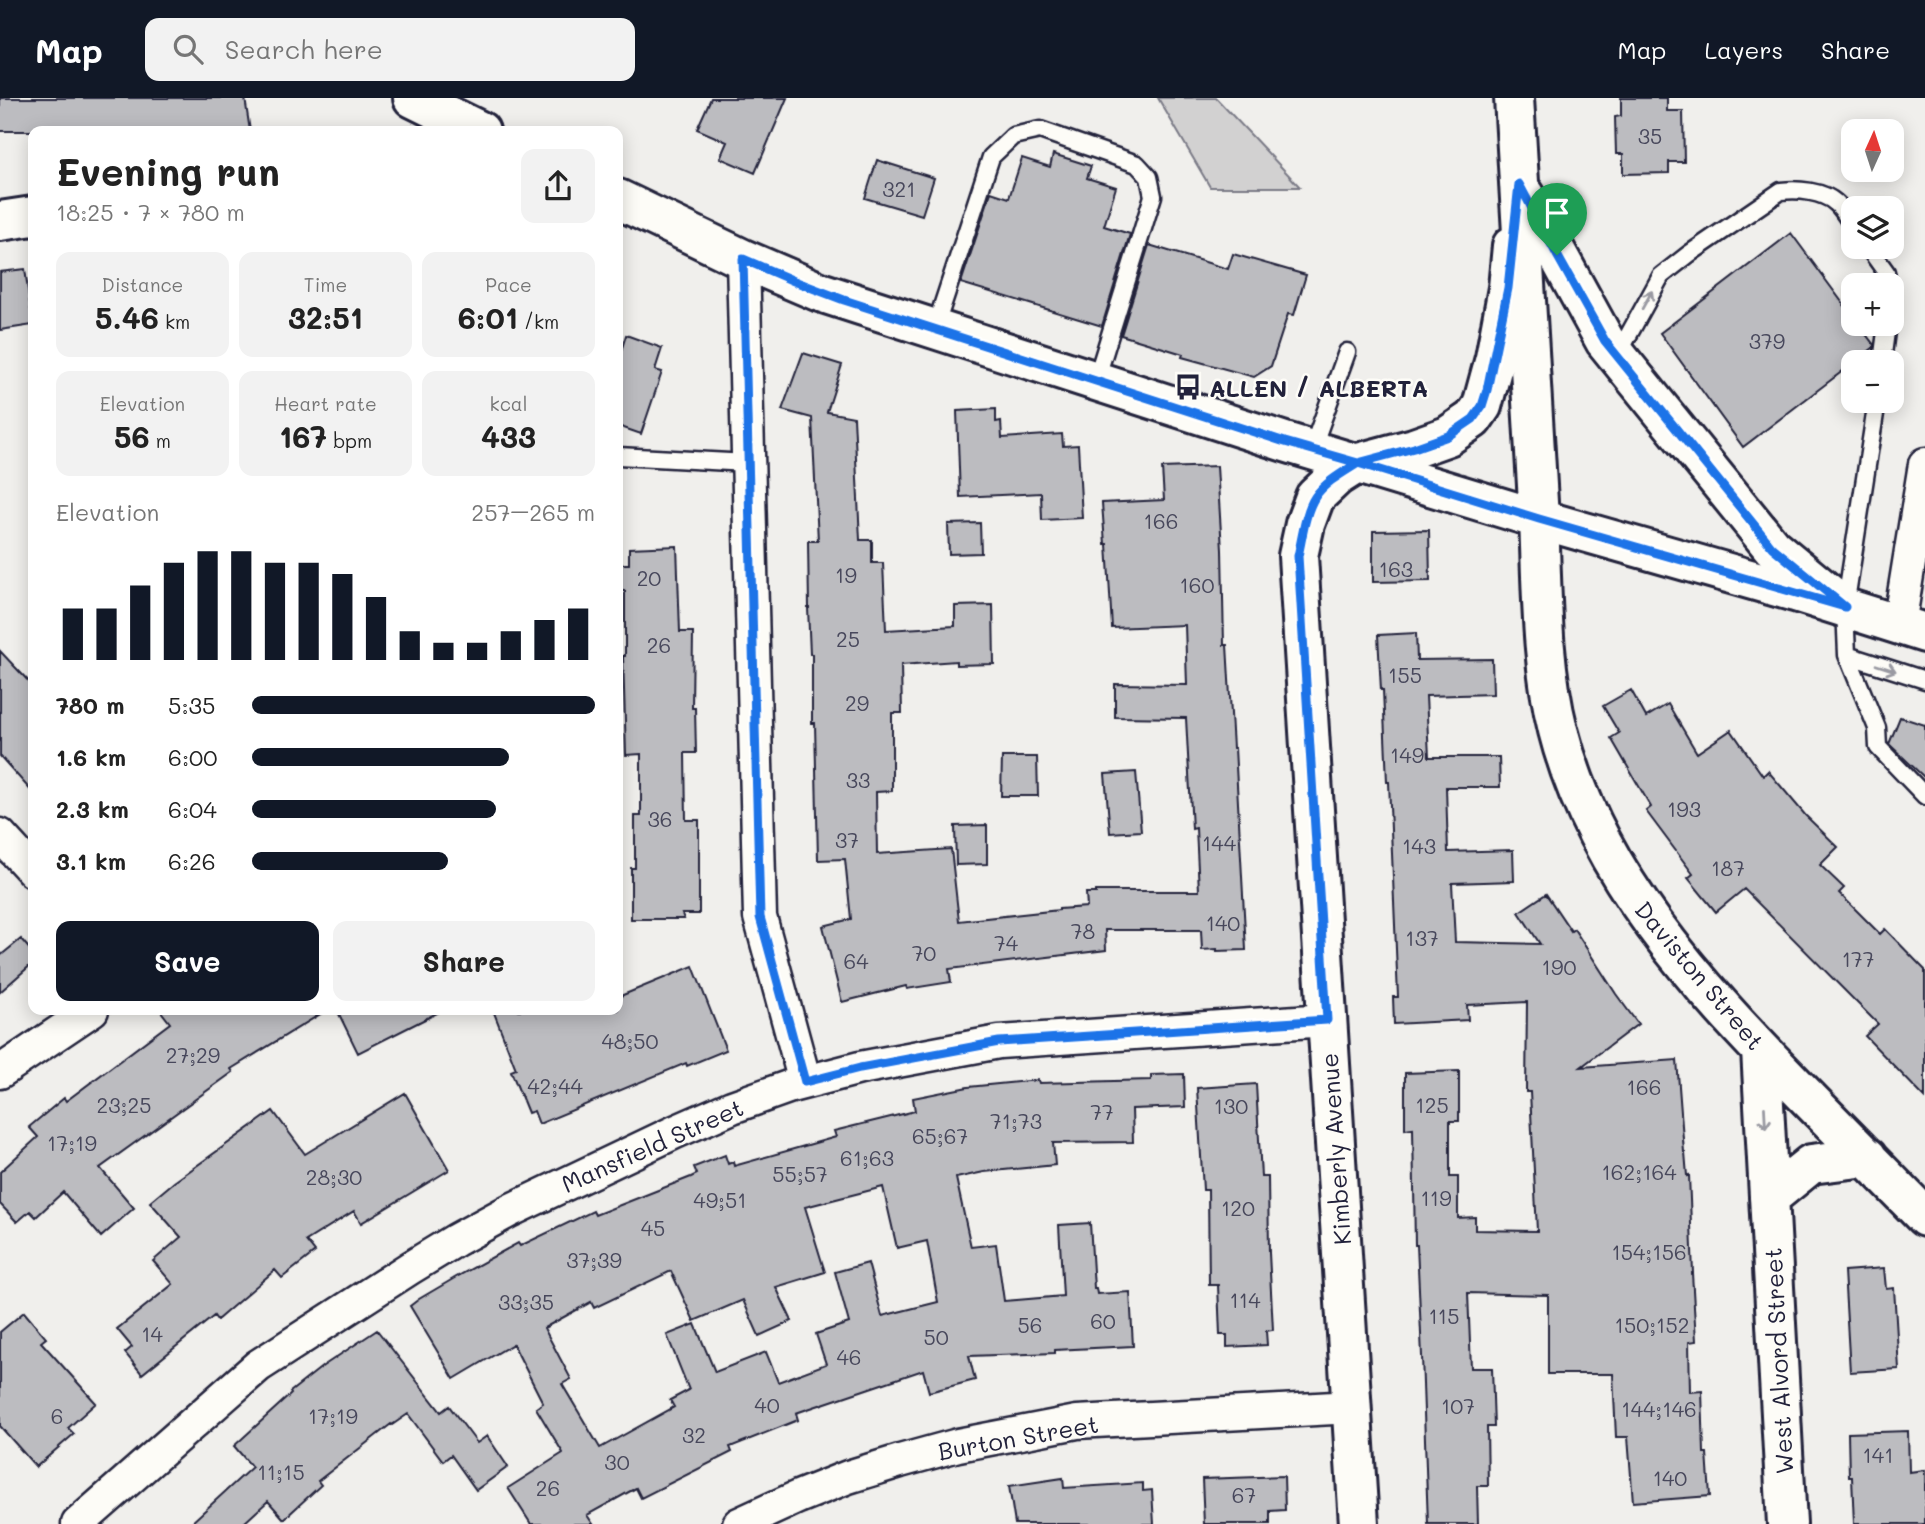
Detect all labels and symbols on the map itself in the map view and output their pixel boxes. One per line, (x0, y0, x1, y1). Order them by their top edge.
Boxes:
north arrow (1841, 119, 1904, 182)
house number: 35 (1638, 122, 1662, 149)
house number: 321 (882, 175, 916, 202)
pin (1527, 183, 1587, 255)
one-way arrow (1640, 291, 1654, 311)
house number: 379 (1749, 327, 1785, 354)
bus stop icon: ALLEN / ALBERTA (1173, 372, 1203, 402)
place label: ALLEN / ALBERTA (1209, 372, 1428, 403)
house number: 166 (1144, 507, 1178, 534)
house number: 163 (1379, 555, 1413, 582)
house number: 19 (835, 561, 857, 588)
house number: 20 (637, 564, 661, 591)
house number: 160 (1179, 571, 1215, 598)
house number: 25 (836, 625, 860, 652)
house number: 26 (647, 631, 671, 658)
house number: 155 (1388, 661, 1422, 688)
one-way arrow (1875, 662, 1897, 675)
house number: 29 (845, 689, 869, 716)
house number: 149 (1390, 741, 1424, 768)
house number: 33 (846, 766, 870, 793)
house number: 193 (1667, 795, 1701, 822)
house number: 36 (648, 805, 673, 832)
house number: 37 (835, 826, 859, 853)
house number: 144 (1202, 829, 1237, 856)
house number: 143 (1402, 832, 1436, 859)
house number: 187 (1711, 854, 1745, 881)
street label: Daviston Street (1629, 894, 1771, 1056)
house number: 140 (1206, 909, 1240, 936)
house number: 78 (1071, 917, 1095, 944)
house number: 137 (1405, 924, 1439, 951)
house number: 74 (994, 929, 1019, 956)
house number: 70 (912, 939, 936, 966)
house number: 177 (1842, 945, 1874, 972)
house number: 64 (843, 947, 869, 974)
house number: 190 (1542, 953, 1576, 980)
house number: 48;50 (601, 1027, 659, 1054)
house number: 27;29 (166, 1041, 220, 1068)
street label: Kimberly Avenue (1313, 1052, 1357, 1246)
house number: 42;44 (527, 1072, 583, 1099)
house number: 166 (1627, 1073, 1661, 1100)
house number: 23;25 (97, 1091, 151, 1118)
street label: Mansfield Street (556, 1091, 748, 1199)
house number: 125 (1415, 1091, 1449, 1118)
house number: 130 (1214, 1092, 1248, 1119)
house number: 77 (1090, 1098, 1114, 1125)
one-way arrow (1758, 1106, 1771, 1129)
house number: 71;73 (990, 1107, 1042, 1134)
house number: 65;67 (912, 1122, 968, 1149)
house number: 17;19 (47, 1129, 97, 1156)
house number: 61;63 (840, 1144, 894, 1171)
house number: 162;164 (1601, 1158, 1677, 1185)
house number: 55;57 (772, 1160, 828, 1187)
house number: 28;30 (306, 1163, 362, 1190)
house number: 119 (1420, 1184, 1452, 1211)
house number: 49;51 (693, 1186, 747, 1213)
house number: 120 (1221, 1194, 1255, 1221)
house number: 45 (641, 1214, 665, 1241)
house number: 154;156 (1611, 1238, 1687, 1265)
house number: 37;39 (566, 1246, 622, 1273)
street label: West Alvord Street (1757, 1247, 1799, 1475)
house number: 114 (1229, 1286, 1261, 1313)
house number: 33;35 (498, 1288, 554, 1315)
house number: 115 (1428, 1302, 1460, 1329)
house number: 60 (1090, 1307, 1116, 1334)
house number: 56 (1018, 1311, 1042, 1338)
house number: 150;152 (1615, 1311, 1689, 1338)
house number: 14 (141, 1320, 164, 1347)
house number: 50 (923, 1323, 949, 1350)
house number: 46 (836, 1343, 862, 1370)
house number: 40 (754, 1391, 780, 1418)
house number: 107 (1441, 1392, 1475, 1419)
house number: 144;146 (1621, 1395, 1697, 1422)
house number: 6 (51, 1402, 63, 1429)
house number: 17;19 (308, 1402, 358, 1429)
street label: Burton Street (935, 1408, 1101, 1466)
house number: 32 (682, 1421, 706, 1448)
house number: 141 (1862, 1441, 1894, 1468)
house number: 30 (604, 1448, 630, 1475)
house number: 11;15 (257, 1458, 305, 1485)
house number: 140 (1653, 1464, 1687, 1491)
house number: 26 (536, 1474, 560, 1501)
house number: 67 (1232, 1481, 1256, 1508)

